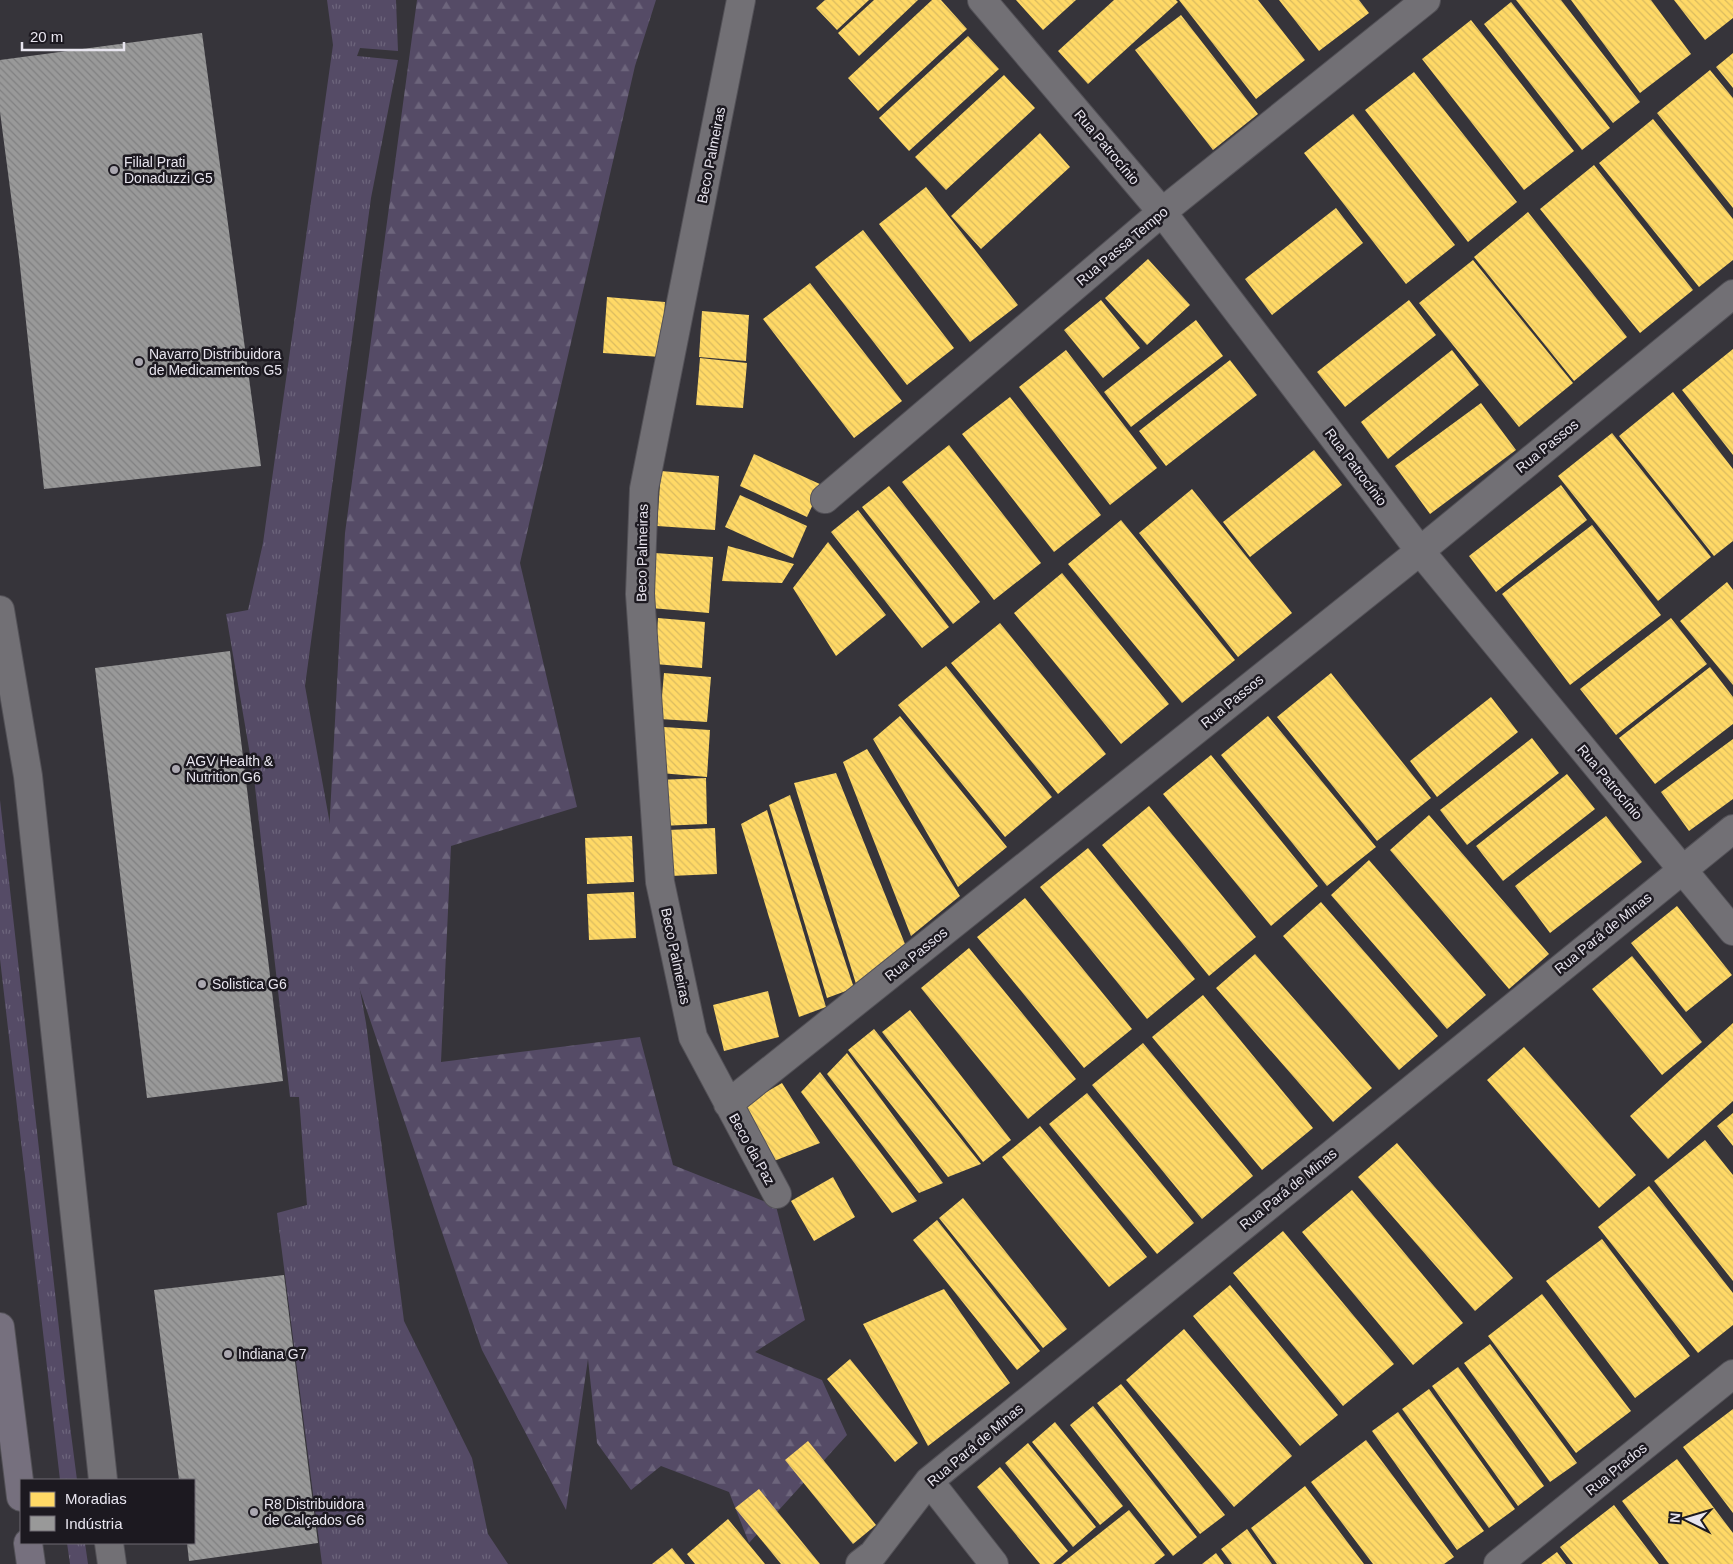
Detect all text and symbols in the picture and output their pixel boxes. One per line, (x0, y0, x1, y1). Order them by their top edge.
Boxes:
scale bar (22, 20, 125, 52)
text: 20 m (30, 28, 63, 45)
street label: Beco Palmeiras (694, 105, 728, 205)
street label: Rua Patrocínio (1071, 106, 1143, 188)
place label: Filial Prati Donaduzzi G5 (124, 154, 213, 186)
marker: Filial Prati Donaduzzi G5 (108, 164, 120, 176)
street label: Rua Passa Tempo (1073, 203, 1171, 289)
place label: Navarro Distribuidora de Medicamentos G5 (149, 346, 282, 378)
marker: Navarro Distribuidora de Medicamentos G5 (133, 356, 145, 368)
street label: Rua Passos (1513, 416, 1581, 476)
street label: Rua Patrocínio (1322, 425, 1390, 509)
street label: Beco Palmeiras (633, 504, 651, 602)
street label: Rua Passos (1198, 671, 1266, 731)
street label: Rua Patrocínio (1574, 741, 1646, 823)
place label: AGV Health & Nutrition G6 (186, 753, 274, 785)
marker: AGV Health & Nutrition G6 (170, 763, 182, 775)
street label: Rua Pará de Minas (1551, 889, 1655, 977)
street label: Beco Palmeiras (658, 906, 694, 1006)
street label: Rua Passos (882, 924, 950, 984)
place label: Solistica G6 (212, 976, 287, 992)
marker: Solistica G6 (196, 978, 208, 990)
street label: Beco da Paz (726, 1110, 778, 1188)
street label: Rua Pará de Minas (1236, 1145, 1340, 1233)
place label: Indiana G7 (238, 1346, 307, 1362)
marker: Indiana G7 (222, 1348, 234, 1360)
street label: Rua Pará de Minas (924, 1400, 1026, 1490)
street label: Rua Prados (1582, 1440, 1650, 1498)
legend (20, 1479, 195, 1544)
text: Moradias (65, 1490, 127, 1507)
north arrow (1663, 1494, 1713, 1544)
place label: R8 Distribuidora de Calçados G6 (264, 1496, 365, 1528)
marker: R8 Distribuidora de Calçados G6 (248, 1506, 260, 1518)
text: N (1667, 1512, 1683, 1524)
text: Indústria (65, 1515, 123, 1532)

